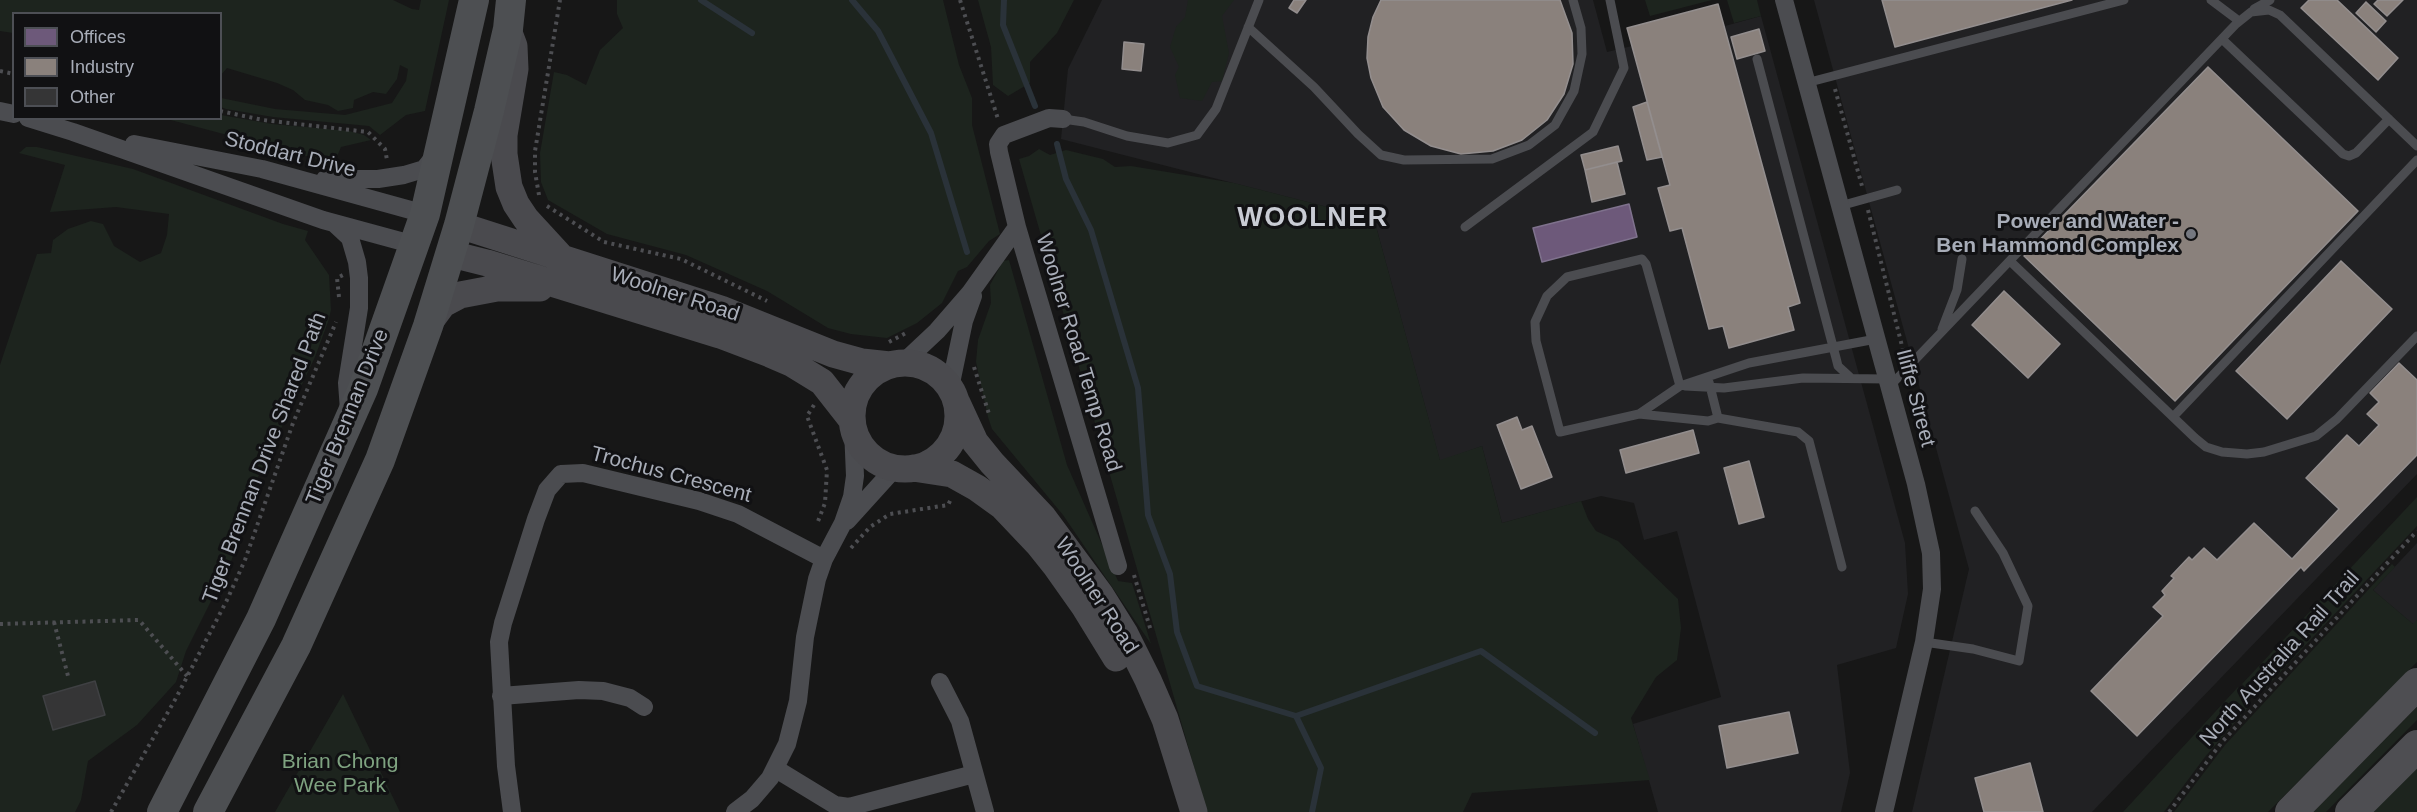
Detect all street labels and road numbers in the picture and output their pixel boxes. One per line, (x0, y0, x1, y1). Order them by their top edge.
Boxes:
street label: Stoddart Drive (222, 127, 358, 183)
street label: Woolner Road Temp Road (1030, 231, 1126, 475)
street label: Woolner Road (607, 262, 743, 328)
street label: Tiger Brennan Drive Shared Path (198, 309, 332, 607)
street label: Tiger Brennan Drive (301, 326, 395, 508)
street label: Iliffe Street (1890, 346, 1940, 450)
street label: Trochus Crescent (588, 441, 754, 509)
street label: Woolner Road (1049, 533, 1143, 659)
street label: North Australia Rail Trail (2195, 566, 2365, 752)

